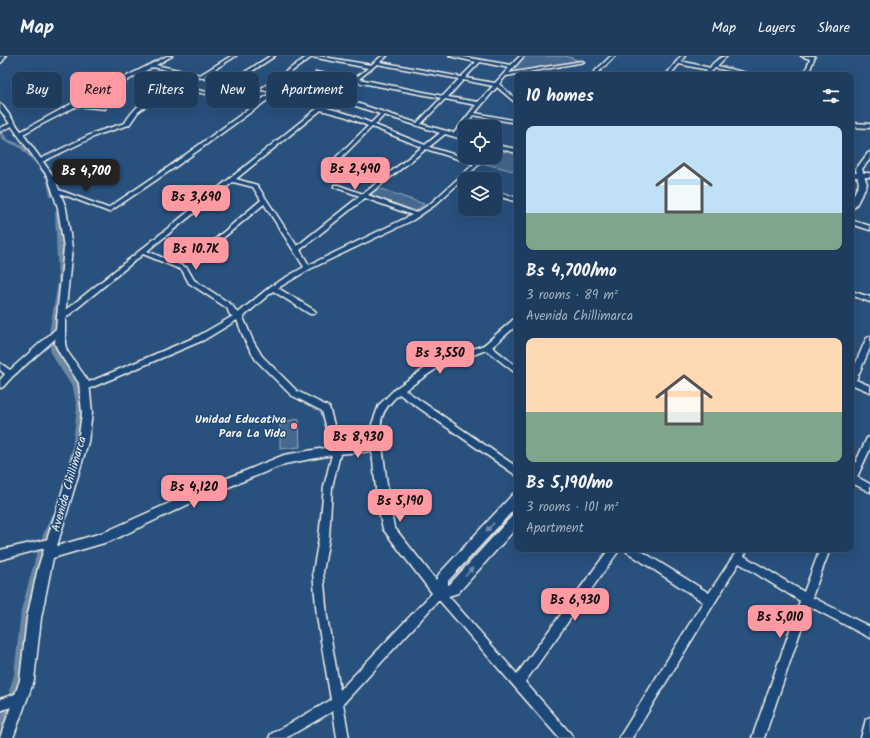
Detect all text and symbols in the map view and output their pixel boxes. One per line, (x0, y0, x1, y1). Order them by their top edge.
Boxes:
text: Map (20, 13, 54, 43)
text: Map (712, 17, 736, 39)
text: Layers (758, 17, 796, 39)
text: Share (818, 17, 850, 39)
chip: Buy (12, 72, 62, 108)
chip: Rent (70, 72, 126, 108)
chip: Filters (134, 72, 198, 108)
chip: New (206, 72, 259, 108)
chip: Apartment (267, 72, 357, 108)
text: 10 homes (526, 83, 594, 110)
icon: filters (820, 85, 842, 107)
map controls (458, 120, 502, 216)
button: locate (458, 120, 502, 164)
icon: home (648, 152, 720, 224)
pin: Bs 2,490 (314, 157, 396, 191)
pin: Bs 4,700 (45, 159, 127, 193)
text: Bs 2,490 (330, 159, 380, 180)
text: Bs 4,700 (61, 161, 111, 182)
button: layers (458, 172, 502, 216)
pin: Bs 3,690 (155, 185, 237, 219)
text: Bs 3,690 (171, 187, 221, 208)
pin: Bs 10.7K (155, 237, 237, 271)
text: Bs 10.7K (173, 239, 219, 260)
text: Bs 4,700/mo (526, 258, 617, 285)
text: 3 rooms · 89 m² (526, 285, 618, 306)
text: Avenida Chillimarca (526, 306, 633, 327)
pin: Bs 3,550 (399, 341, 481, 375)
text: Bs 3,550 (415, 343, 465, 364)
icon: home (648, 364, 720, 436)
place label: Unidad Educativa Para La Vida (195, 410, 286, 443)
marker: Unidad Educativa Para La Vida (289, 421, 299, 431)
pin: Bs 8,930 (317, 425, 399, 459)
text: Bs 8,930 (333, 427, 383, 448)
street label: Avenida Chillimarca (46, 434, 92, 534)
text: Bs 5,190/mo (526, 470, 613, 497)
pin: Bs 4,120 (153, 475, 235, 509)
text: Bs 4,120 (170, 477, 218, 498)
pin: Bs 5,190 (359, 489, 441, 523)
text: Bs 5,190 (377, 491, 423, 512)
text: 3 rooms · 101 m² (526, 497, 618, 518)
text: Apartment (526, 518, 584, 539)
one-way arrow (486, 521, 495, 532)
one-way arrow (465, 567, 474, 577)
pin: Bs 6,930 (534, 588, 616, 622)
text: Bs 6,930 (550, 590, 600, 611)
pin: Bs 5,010 (739, 605, 821, 639)
text: Bs 5,010 (757, 607, 803, 628)

